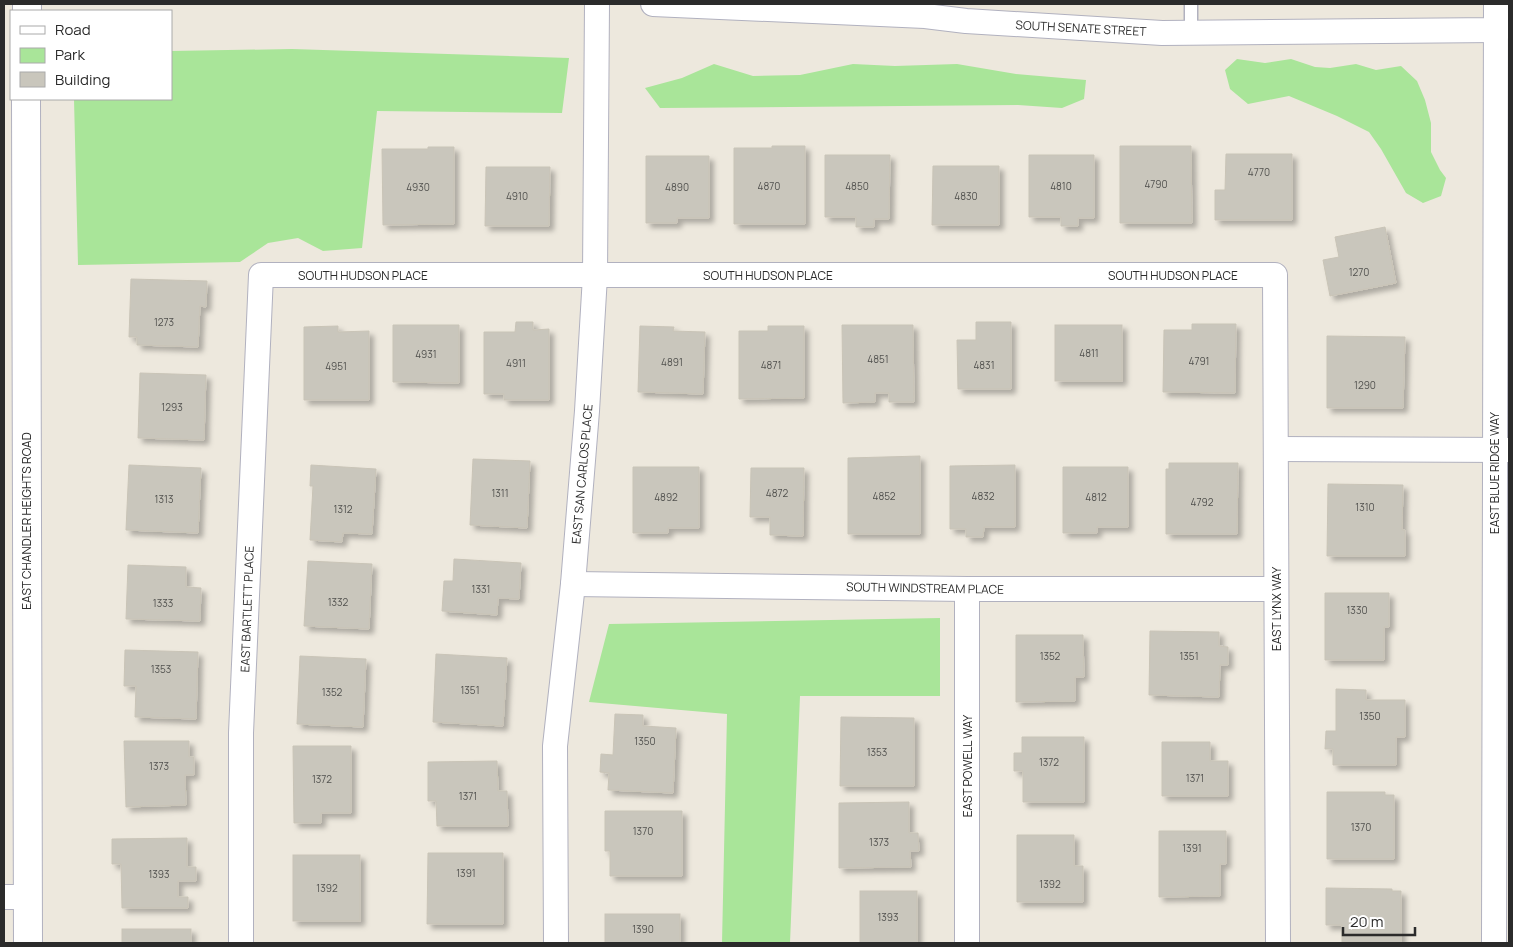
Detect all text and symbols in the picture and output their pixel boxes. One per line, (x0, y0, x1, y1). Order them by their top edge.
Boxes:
legend (10, 10, 172, 100)
street label: SOUTH SENATE STREET (1015, 16, 1148, 40)
text: Road (55, 19, 91, 40)
text: Park (55, 44, 85, 65)
text: Building (55, 69, 110, 90)
house number: 4770 (1248, 165, 1270, 179)
house number: 4790 (1144, 177, 1168, 191)
house number: 4870 (758, 179, 780, 193)
house number: 4850 (845, 179, 869, 193)
house number: 4810 (1050, 179, 1072, 193)
house number: 4930 (406, 180, 430, 194)
house number: 4890 (665, 180, 689, 194)
house number: 4910 (506, 189, 528, 203)
house number: 4830 (954, 189, 978, 203)
house number: 1270 (1349, 265, 1369, 279)
street label: SOUTH HUDSON PLACE (298, 267, 428, 284)
street label: SOUTH HUDSON PLACE (703, 267, 833, 284)
street label: SOUTH HUDSON PLACE (1108, 267, 1238, 284)
house number: 1273 (154, 315, 174, 329)
house number: 4811 (1079, 346, 1099, 360)
house number: 4931 (415, 347, 437, 361)
house number: 4851 (867, 352, 889, 366)
house number: 4791 (1188, 354, 1210, 368)
house number: 4891 (661, 355, 683, 369)
house number: 4911 (506, 356, 526, 370)
house number: 4871 (761, 358, 781, 372)
house number: 4831 (973, 358, 995, 372)
house number: 4951 (325, 359, 347, 373)
house number: 1290 (1354, 378, 1376, 392)
house number: 1293 (161, 400, 183, 414)
street label: EAST SAN CARLOS PLACE (567, 403, 597, 545)
street label: EAST BLUE RIDGE WAY (1486, 412, 1503, 534)
street label: EAST CHANDLER HEIGHTS ROAD (18, 432, 35, 610)
house number: 1311 (491, 486, 509, 500)
house number: 4872 (766, 486, 789, 500)
house number: 4852 (873, 489, 896, 503)
house number: 4832 (972, 489, 995, 503)
house number: 4892 (654, 490, 678, 504)
house number: 4812 (1085, 490, 1107, 504)
house number: 1313 (155, 492, 173, 506)
house number: 4792 (1191, 495, 1214, 509)
house number: 1310 (1355, 500, 1375, 514)
house number: 1312 (333, 502, 353, 516)
street label: EAST BARTLETT PLACE (236, 545, 258, 673)
street label: EAST LYNX WAY (1268, 567, 1285, 651)
street label: SOUTH WINDSTREAM PLACE (846, 578, 1004, 598)
house number: 1331 (472, 582, 490, 596)
house number: 1332 (328, 595, 349, 609)
house number: 1333 (153, 596, 173, 610)
house number: 1330 (1346, 603, 1368, 617)
house number: 1352 (1040, 649, 1061, 663)
house number: 1351 (1179, 649, 1199, 663)
house number: 1353 (151, 662, 171, 676)
house number: 1351 (460, 683, 480, 697)
house number: 1352 (322, 685, 343, 699)
house number: 1350 (1359, 709, 1381, 723)
street label: EAST POWELL WAY (959, 714, 976, 817)
house number: 1350 (634, 734, 656, 748)
house number: 1353 (867, 745, 887, 759)
house number: 1372 (1039, 755, 1059, 769)
house number: 1373 (149, 759, 169, 773)
house number: 1371 (1186, 771, 1204, 785)
house number: 1372 (312, 772, 332, 786)
house number: 1371 (459, 789, 477, 803)
house number: 1370 (1351, 820, 1371, 834)
house number: 1370 (633, 824, 653, 838)
house number: 1373 (869, 835, 889, 849)
house number: 1391 (1182, 841, 1202, 855)
house number: 1391 (456, 866, 476, 880)
house number: 1393 (148, 867, 170, 881)
house number: 1392 (1039, 877, 1061, 891)
house number: 1392 (316, 881, 338, 895)
scale bar (1343, 904, 1416, 936)
house number: 1393 (877, 910, 899, 924)
text: 20 m (1350, 911, 1383, 932)
house number: 1390 (632, 922, 654, 936)

